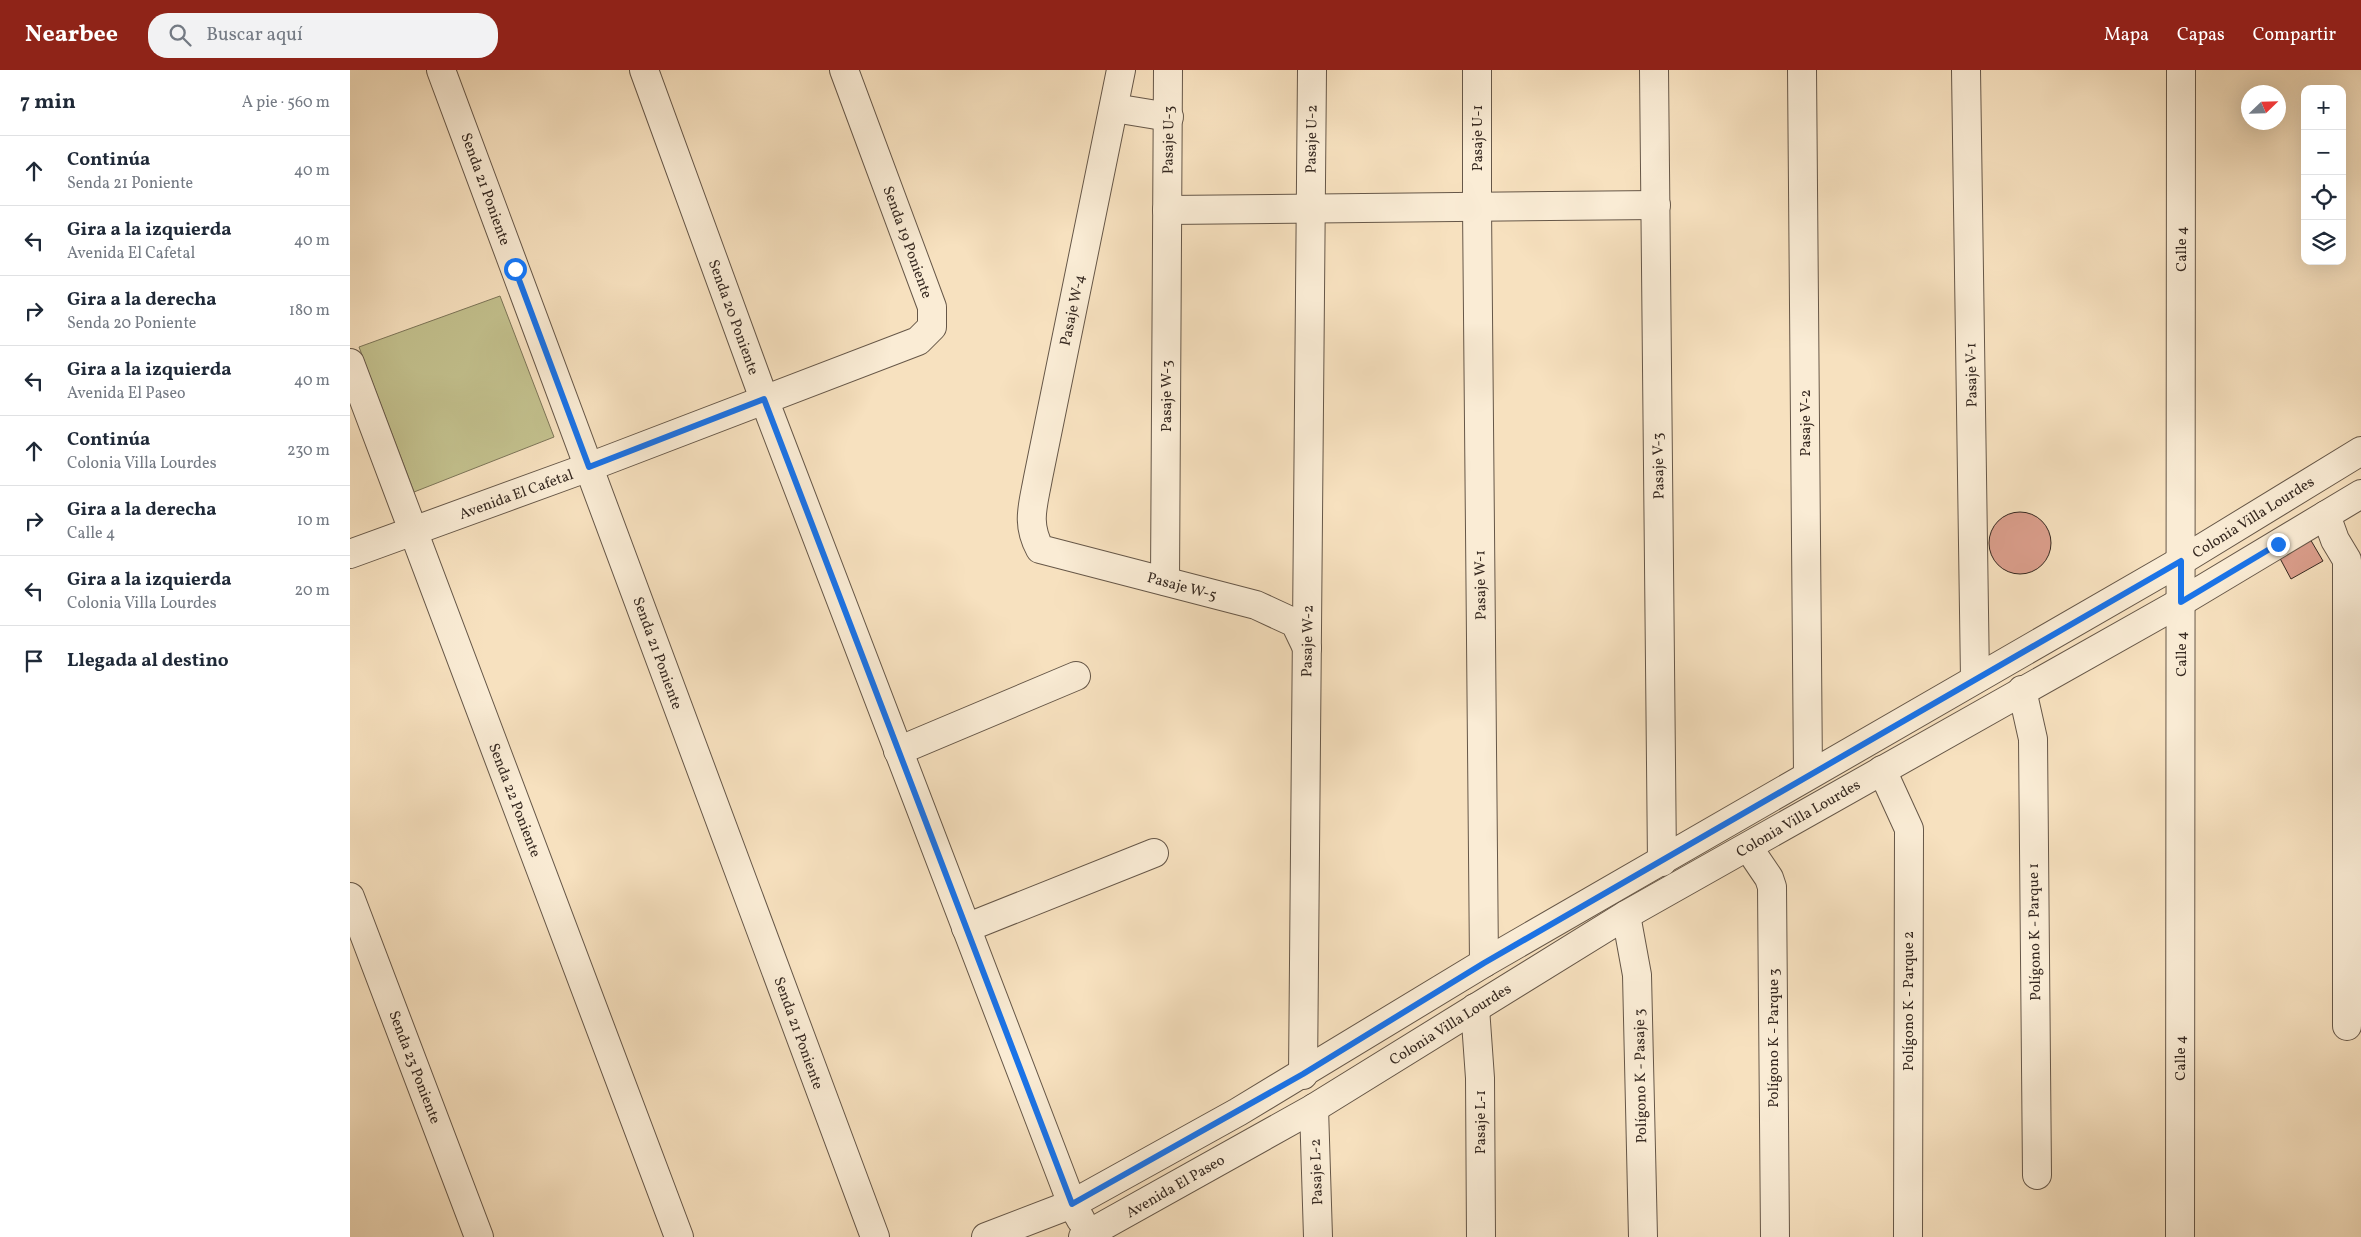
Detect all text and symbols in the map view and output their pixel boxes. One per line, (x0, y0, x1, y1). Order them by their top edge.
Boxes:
search box (148, 13, 498, 58)
text: Nearbee (25, 18, 118, 52)
icon: search (166, 21, 194, 49)
text: Buscar aquí (206, 22, 303, 48)
text: Mapa (2104, 23, 2149, 48)
text: Capas (2177, 23, 2225, 48)
text: Compartir (2253, 23, 2336, 48)
north arrow (2241, 85, 2286, 130)
map controls (2301, 85, 2346, 265)
button: + (2301, 85, 2346, 130)
text: 7 min (20, 88, 76, 117)
text: A pie · 560 m (242, 92, 330, 114)
street label: Pasaje U-2 (1301, 104, 1324, 174)
street label: Pasaje U-1 (1468, 105, 1489, 171)
street label: Pasaje U-3 (1158, 106, 1181, 174)
street label: Senda 21 Poniente (454, 130, 515, 249)
button: − (2301, 130, 2346, 175)
text: Continúa (67, 147, 150, 173)
icon: ahead (20, 157, 48, 185)
text: 40 m (294, 160, 330, 182)
text: Senda 21 Poniente (67, 173, 193, 195)
button: locate (2301, 175, 2346, 220)
street label: Senda 19 Poniente (877, 183, 937, 302)
text: Gira a la izquierda (67, 217, 232, 243)
button: layers (2301, 220, 2346, 265)
street label: Calle 4 (2172, 226, 2193, 272)
icon: left (20, 227, 48, 255)
text: 40 m (294, 230, 330, 252)
text: Avenida El Cafetal (67, 243, 195, 265)
street label: Senda 20 Poniente (702, 257, 763, 378)
route start (504, 258, 527, 281)
street label: Pasaje W-4 (1056, 273, 1091, 348)
text: Gira a la derecha (67, 287, 217, 313)
icon: right (20, 297, 48, 325)
text: 180 m (289, 300, 330, 322)
text: Senda 20 Poniente (67, 313, 196, 335)
street label: Pasaje V-1 (1961, 342, 1984, 408)
text: Gira a la izquierda (67, 357, 232, 383)
street label: Pasaje W-3 (1157, 360, 1178, 432)
icon: left (20, 367, 48, 395)
text: 40 m (294, 370, 330, 392)
text: Avenida El Paseo (67, 383, 186, 405)
street label: Pasaje V-2 (1796, 390, 1817, 456)
text: Continúa (67, 427, 150, 453)
street label: Pasaje V-3 (1648, 432, 1671, 499)
icon: ahead (20, 437, 48, 465)
text: 230 m (287, 440, 330, 462)
text: Colonia Villa Lourdes (67, 453, 217, 475)
street label: Avenida El Cafetal (456, 465, 577, 526)
street label: Colonia Villa Lourdes (2189, 472, 2319, 564)
text: Gira a la derecha (67, 497, 217, 523)
icon: right (20, 507, 48, 535)
text: 10 m (297, 510, 330, 532)
text: Calle 4 (67, 523, 115, 545)
route end (2267, 533, 2290, 556)
street label: Pasaje W-1 (1470, 550, 1493, 620)
text: Gira a la izquierda (67, 567, 232, 593)
street label: Pasaje W-5 (1144, 568, 1219, 607)
icon: left (20, 577, 48, 605)
text: 20 m (295, 580, 330, 602)
text: Colonia Villa Lourdes (67, 593, 217, 615)
street label: Senda 21 Poniente (626, 594, 687, 713)
street label: Pasaje W-2 (1297, 605, 1320, 677)
street label: Calle 4 (2172, 631, 2193, 677)
icon: arrive (20, 647, 48, 675)
text: Llegada al destino (67, 648, 229, 674)
street label: Senda 22 Poniente (482, 741, 545, 861)
street label: Colonia Villa Lourdes (1733, 775, 1865, 863)
street label: Polígono K - Parque 1 (2024, 863, 2047, 1001)
street label: Polígono K - Parque 2 (1899, 931, 1920, 1071)
street label: Polígono K - Parque 3 (1764, 968, 1785, 1108)
street label: Senda 21 Poniente (767, 974, 828, 1093)
street label: Colonia Villa Lourdes (1386, 979, 1516, 1071)
street label: Senda 23 Poniente (382, 1008, 445, 1127)
street label: Polígono K - Pasaje 3 (1630, 1008, 1653, 1144)
street label: Calle 4 (2171, 1035, 2192, 1081)
street label: Pasaje L-1 (1471, 1090, 1492, 1154)
street label: Pasaje L-2 (1306, 1138, 1329, 1206)
street label: Avenida El Paseo (1122, 1150, 1229, 1224)

